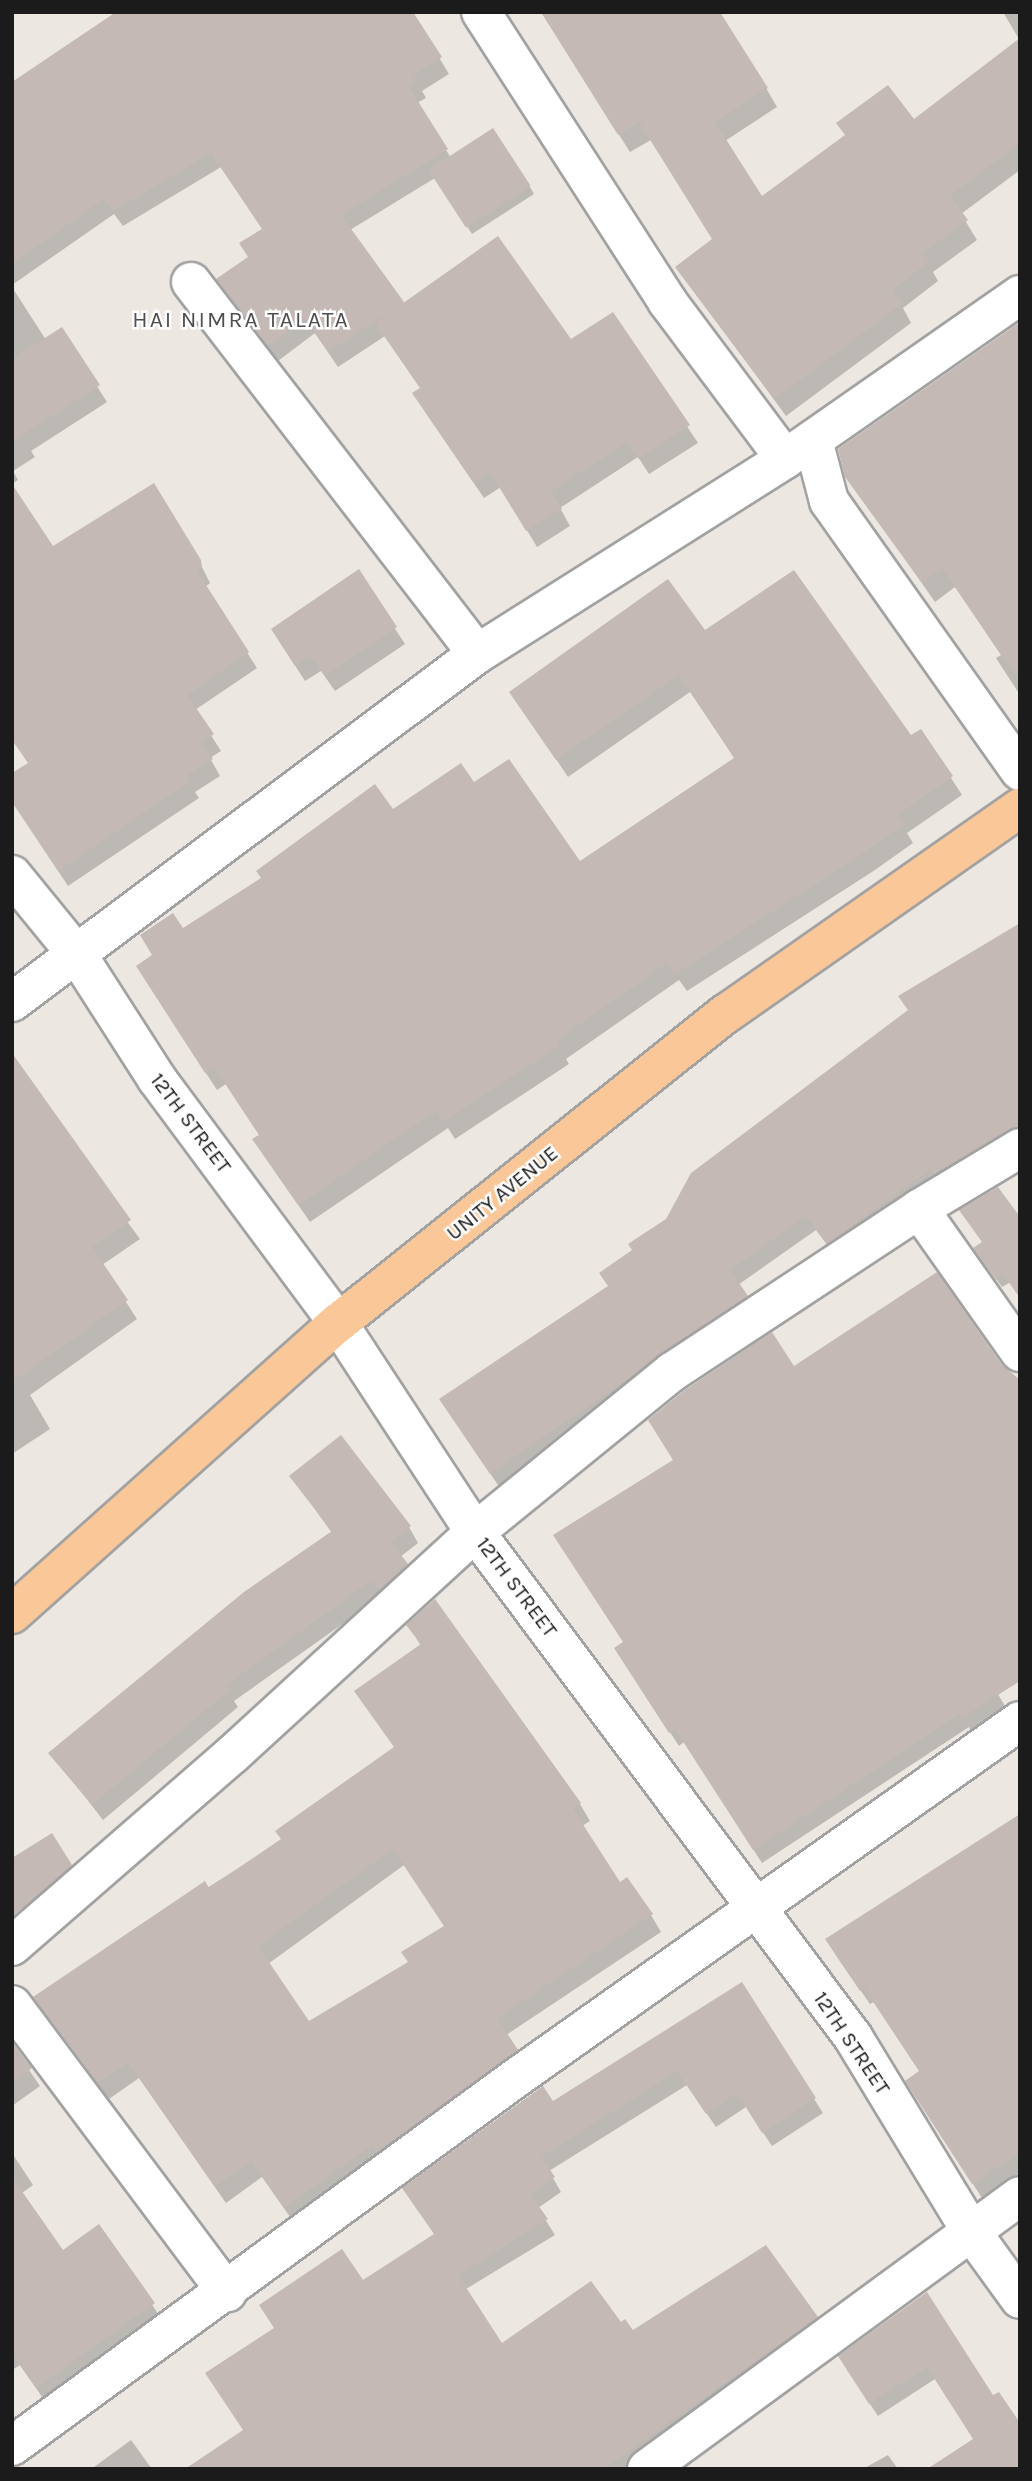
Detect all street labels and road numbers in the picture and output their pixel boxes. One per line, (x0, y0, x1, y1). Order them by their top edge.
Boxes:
street label: 12TH STREET (145, 1068, 237, 1178)
street label: UNITY AVENUE (441, 1140, 563, 1246)
street label: 12TH STREET (471, 1532, 563, 1642)
street label: 12TH STREET (808, 1987, 896, 2099)

